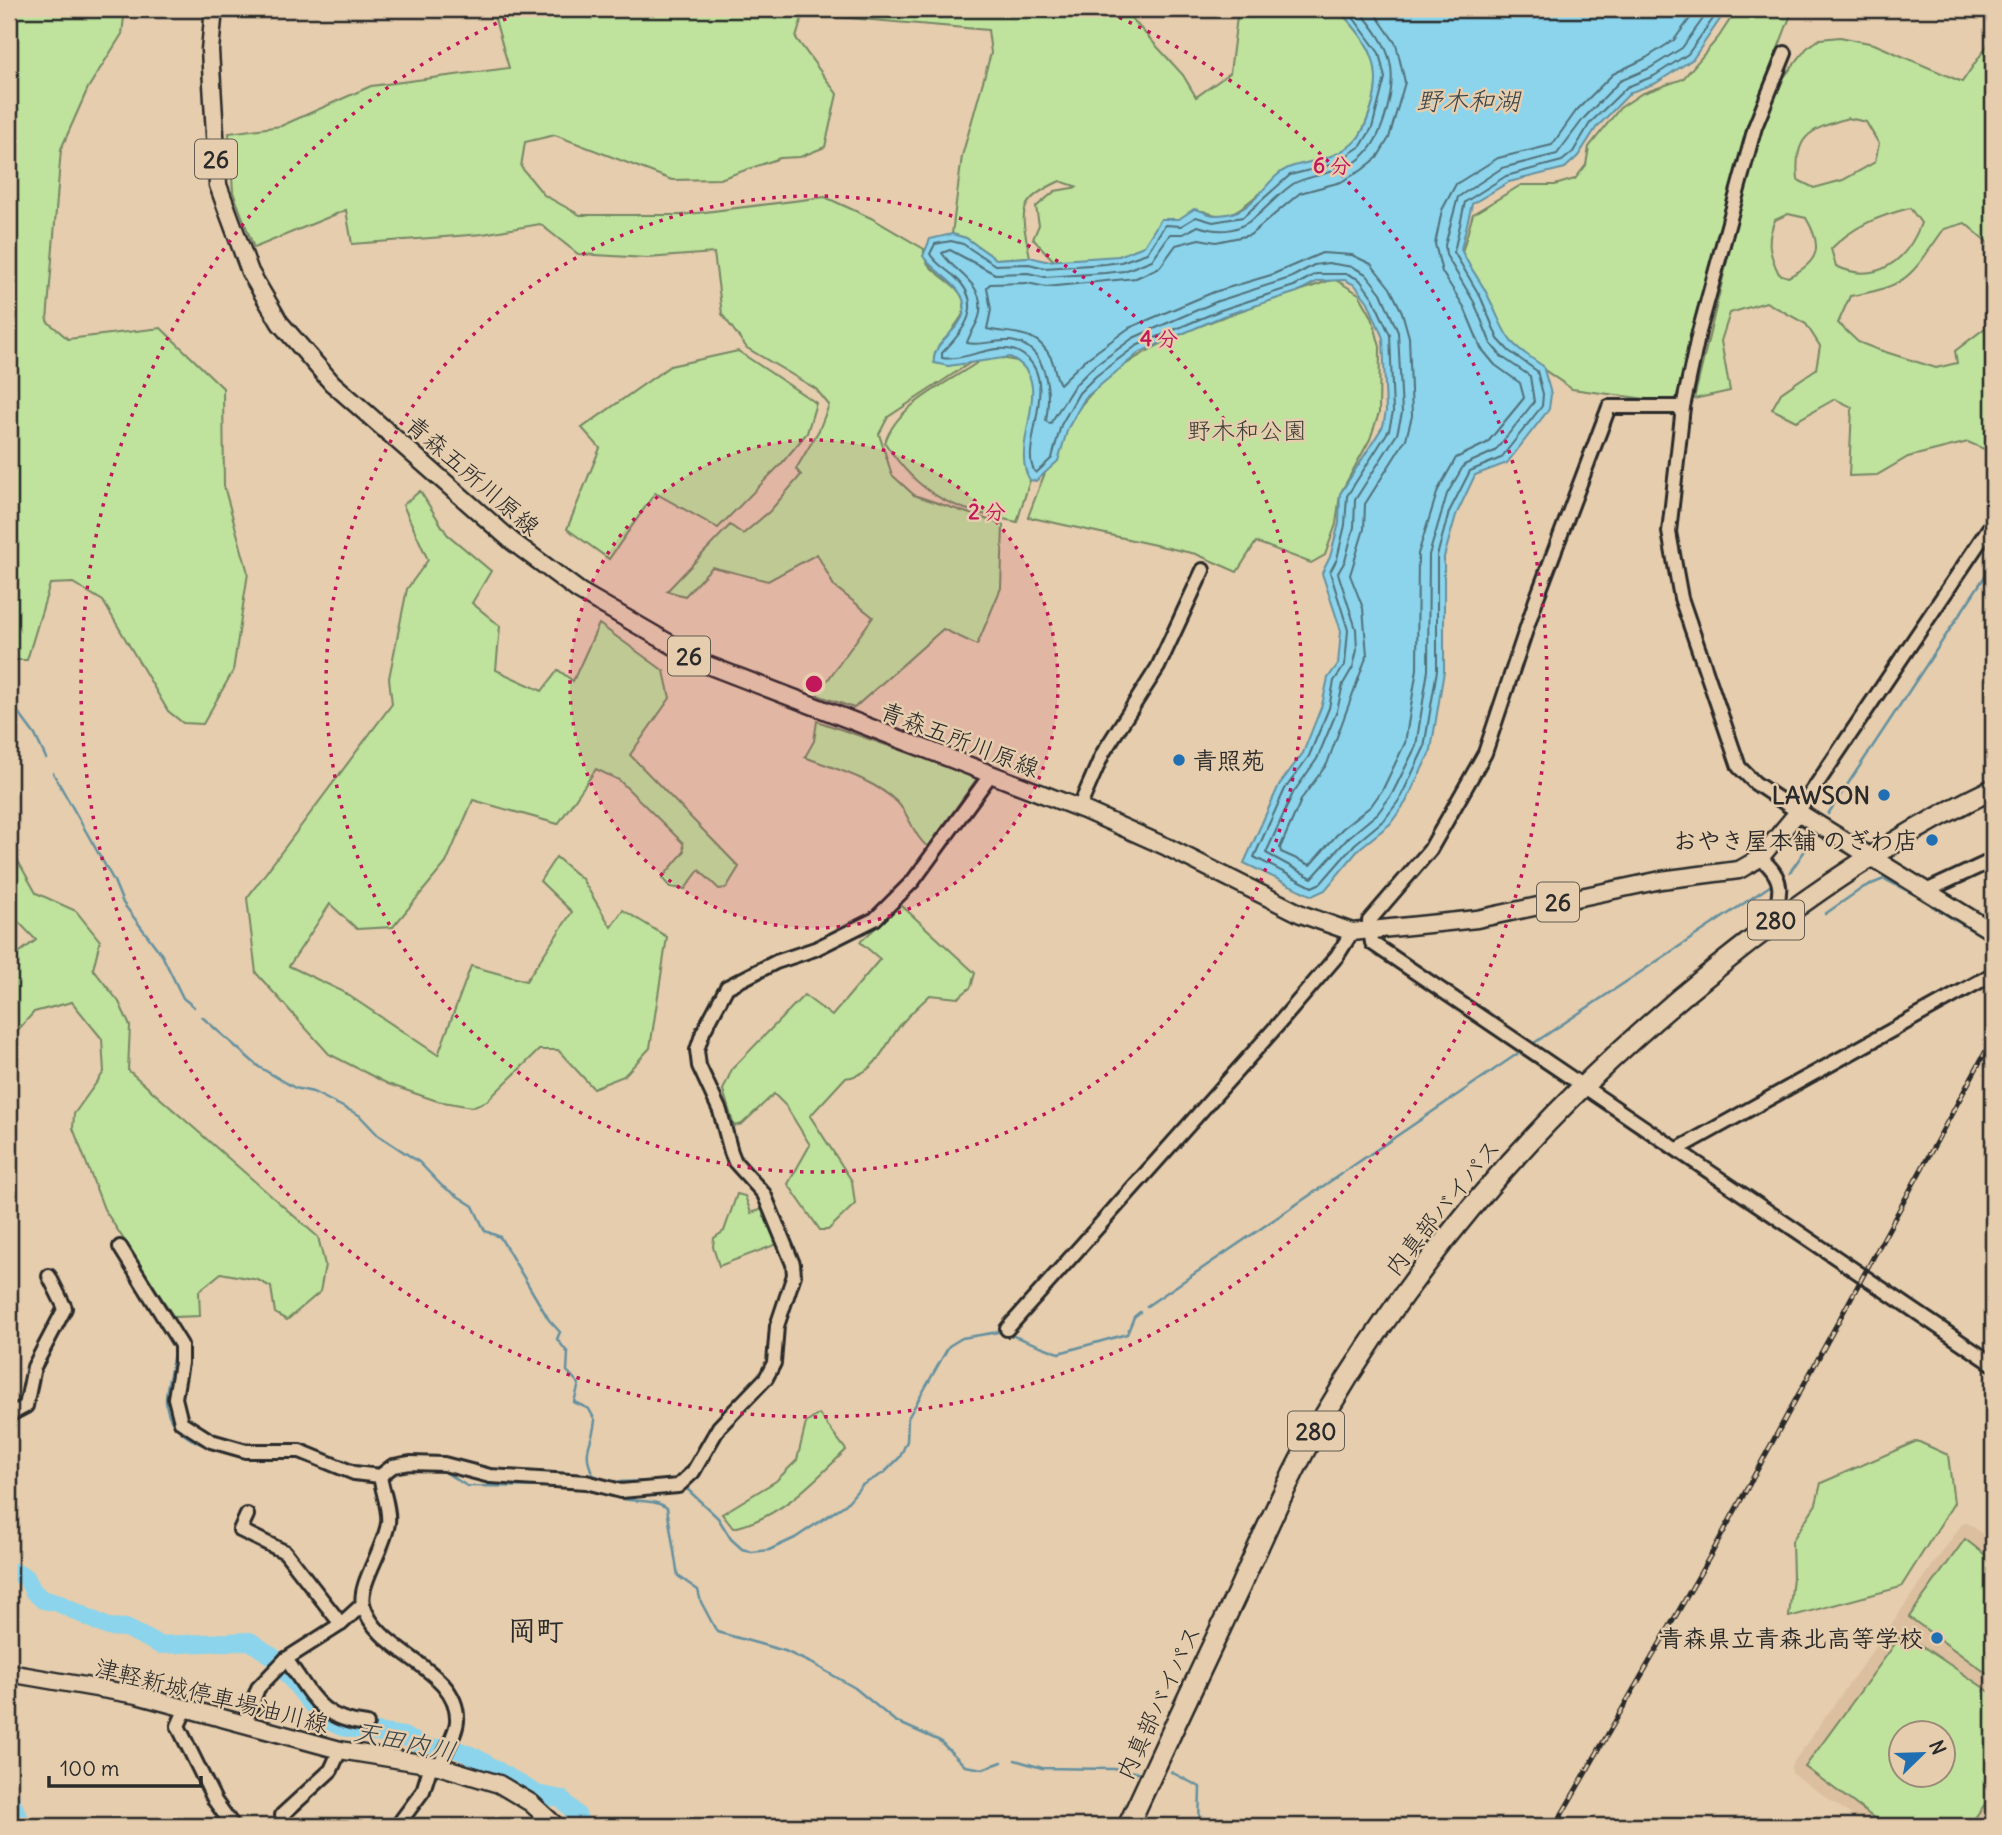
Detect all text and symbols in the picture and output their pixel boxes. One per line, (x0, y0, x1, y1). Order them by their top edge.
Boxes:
water label: 野木和湖 (1416, 84, 1522, 117)
road number: 26 (195, 140, 237, 178)
text: 6 分 (1313, 152, 1351, 179)
text: 4 分 (1140, 325, 1178, 352)
street label: 青森五所川原線 (400, 409, 546, 541)
park label: 野木和公園 (1187, 415, 1307, 445)
text: 2 分 (968, 498, 1006, 525)
road number: 26 (668, 636, 710, 676)
centre of rings (802, 672, 826, 696)
street label: 青森五所川原線 (876, 695, 1044, 783)
place label: 青照苑 (1193, 745, 1265, 775)
marker: 青照苑 (1171, 752, 1187, 768)
place label: LAWSON (1772, 780, 1870, 810)
marker: LAWSON (1876, 787, 1892, 803)
place label: おやき屋本舗 のぎわ店 (1673, 825, 1918, 855)
marker: おやき屋本舗 のぎわ店 (1924, 832, 1940, 848)
road number: 26 (1537, 882, 1579, 922)
road number: 280 (1748, 900, 1804, 939)
street label: 内真部バイパス (1378, 1132, 1506, 1282)
road number: 280 (1288, 1412, 1344, 1450)
district label: 岡町 (508, 1612, 564, 1648)
street label: 内真部バイパス (1109, 1620, 1207, 1784)
place label: 青森県立青森北高等学校 (1659, 1623, 1923, 1653)
marker: 青森県立青森北高等学校 (1929, 1630, 1945, 1646)
street label: 津軽新城停車場油川線 (92, 1651, 332, 1739)
water label: 天田内川 (351, 1714, 459, 1768)
north arrow (1886, 1720, 1956, 1790)
text: N (1924, 1737, 1951, 1758)
scale bar (49, 1744, 201, 1788)
text: 100 m (60, 1755, 119, 1782)

